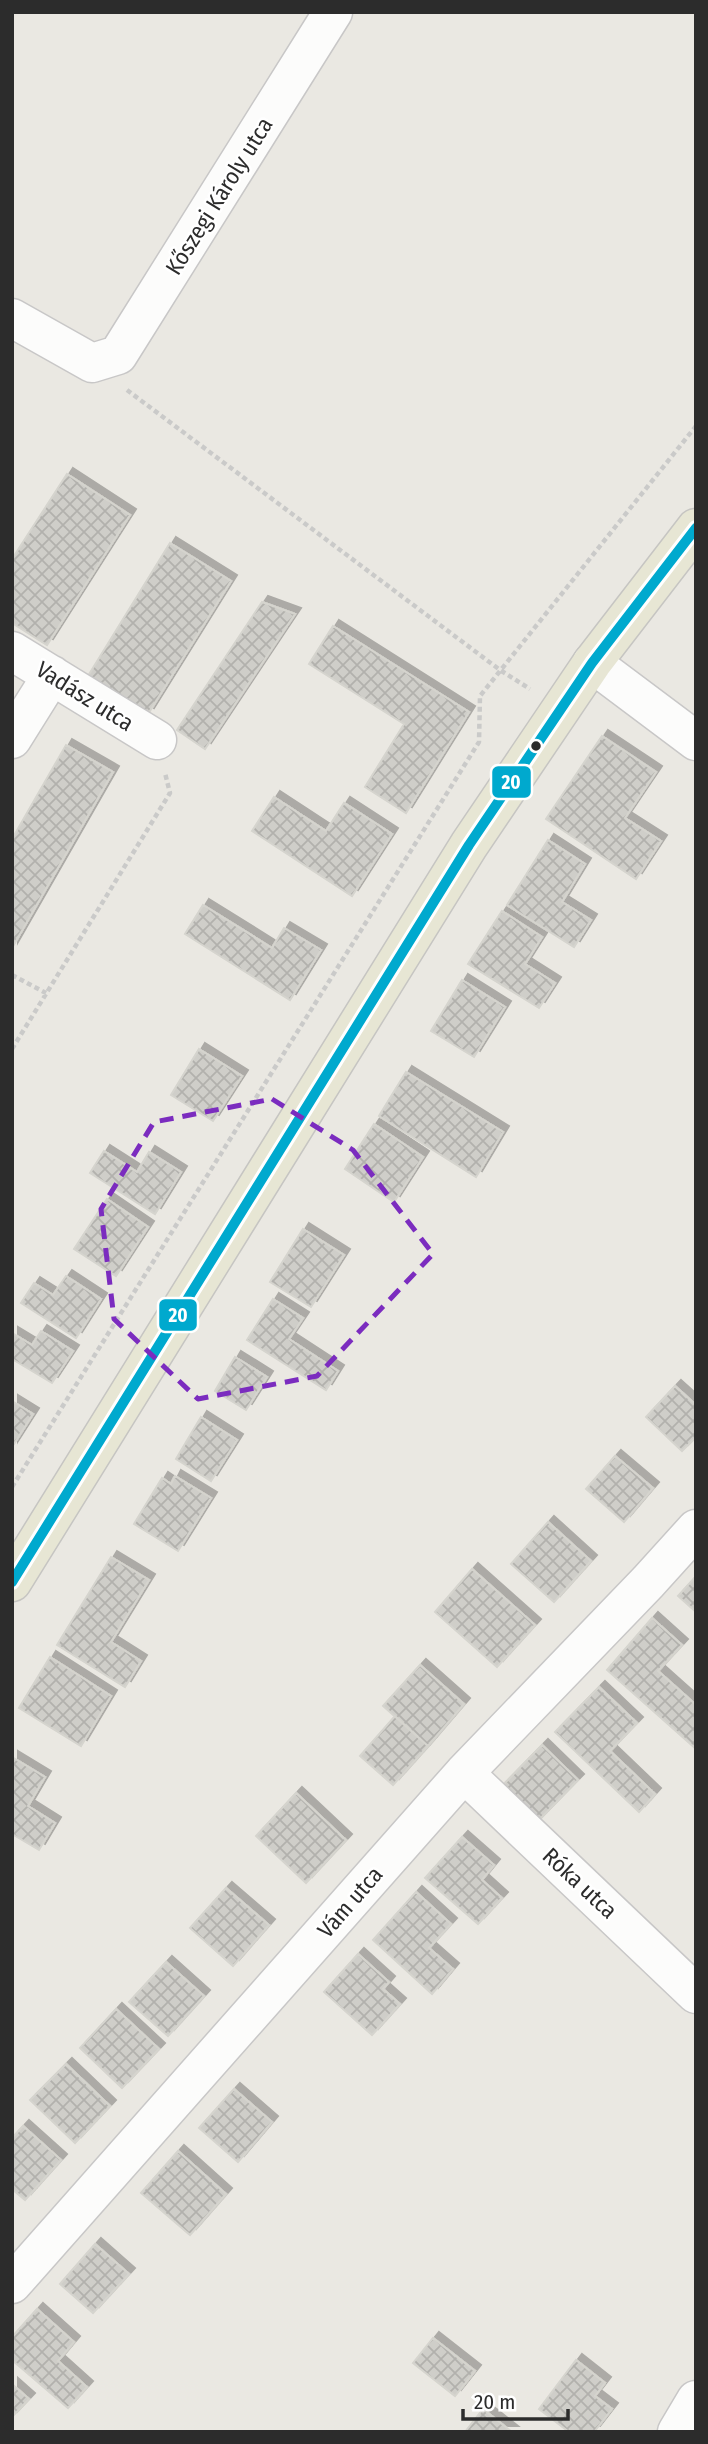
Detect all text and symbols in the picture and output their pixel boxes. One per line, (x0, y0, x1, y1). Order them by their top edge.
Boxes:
street label: Kőszegi Károly utca (159, 112, 279, 280)
street label: Vadász utca (31, 655, 139, 737)
unlabelled marker (529, 739, 543, 753)
line badge: 20 (491, 765, 532, 799)
text: 20 (500, 771, 521, 794)
line badge: 20 (158, 1298, 198, 1332)
text: 20 (167, 1304, 188, 1327)
street label: Róka utca (537, 1842, 623, 1924)
street label: Vám utca (311, 1861, 389, 1943)
scale bar (463, 2378, 568, 2422)
text: 20 m (474, 2389, 515, 2415)

